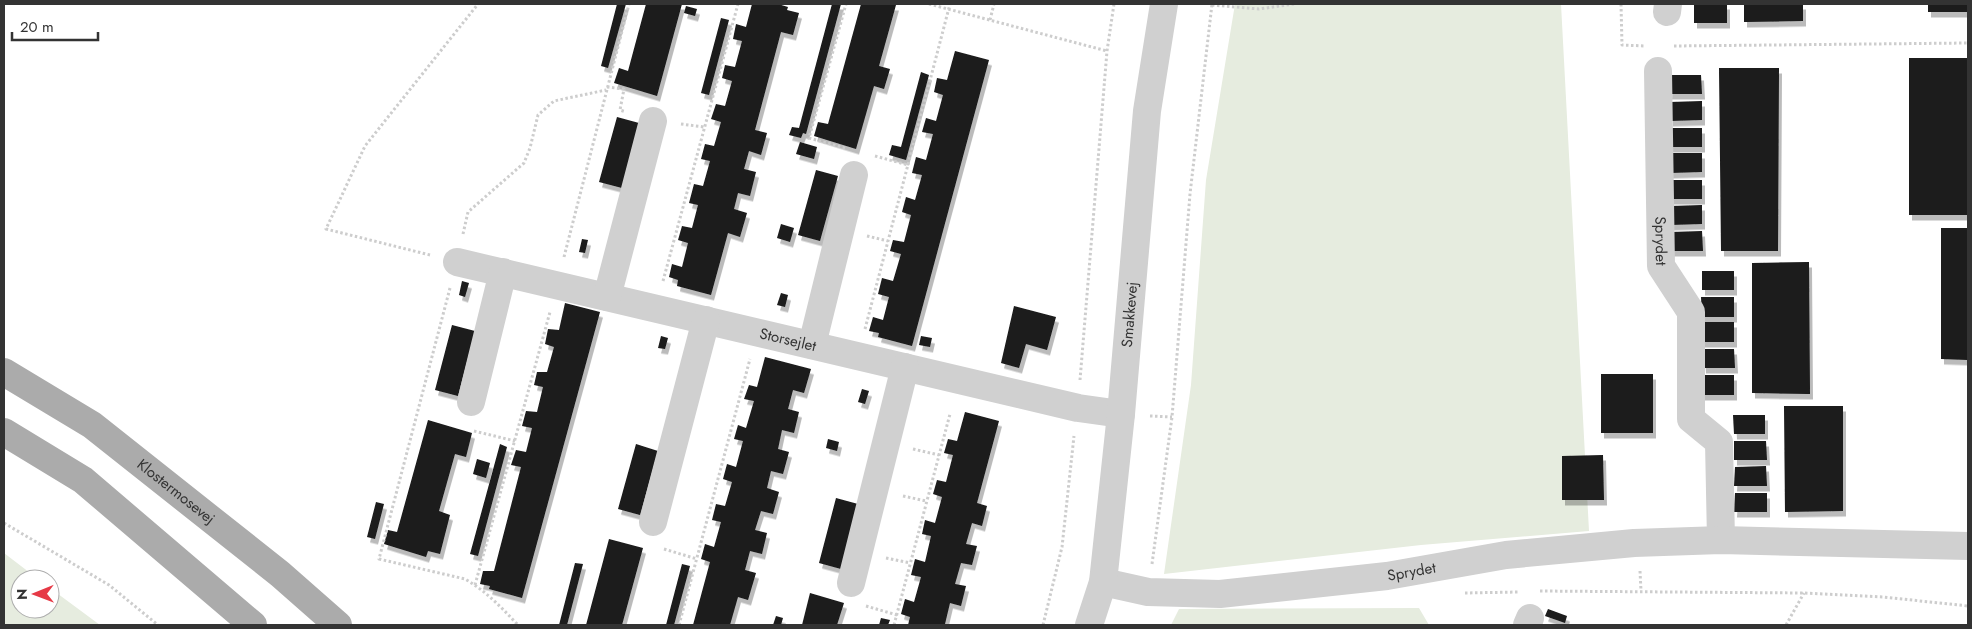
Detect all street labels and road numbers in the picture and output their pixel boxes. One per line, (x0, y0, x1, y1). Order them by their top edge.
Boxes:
street label: Sprydet (1649, 216, 1672, 266)
street label: Smakkevej (1116, 281, 1143, 348)
street label: Storsejlet (757, 323, 819, 357)
street label: Klostermosevej (132, 454, 220, 529)
street label: Sprydet (1386, 557, 1438, 587)

